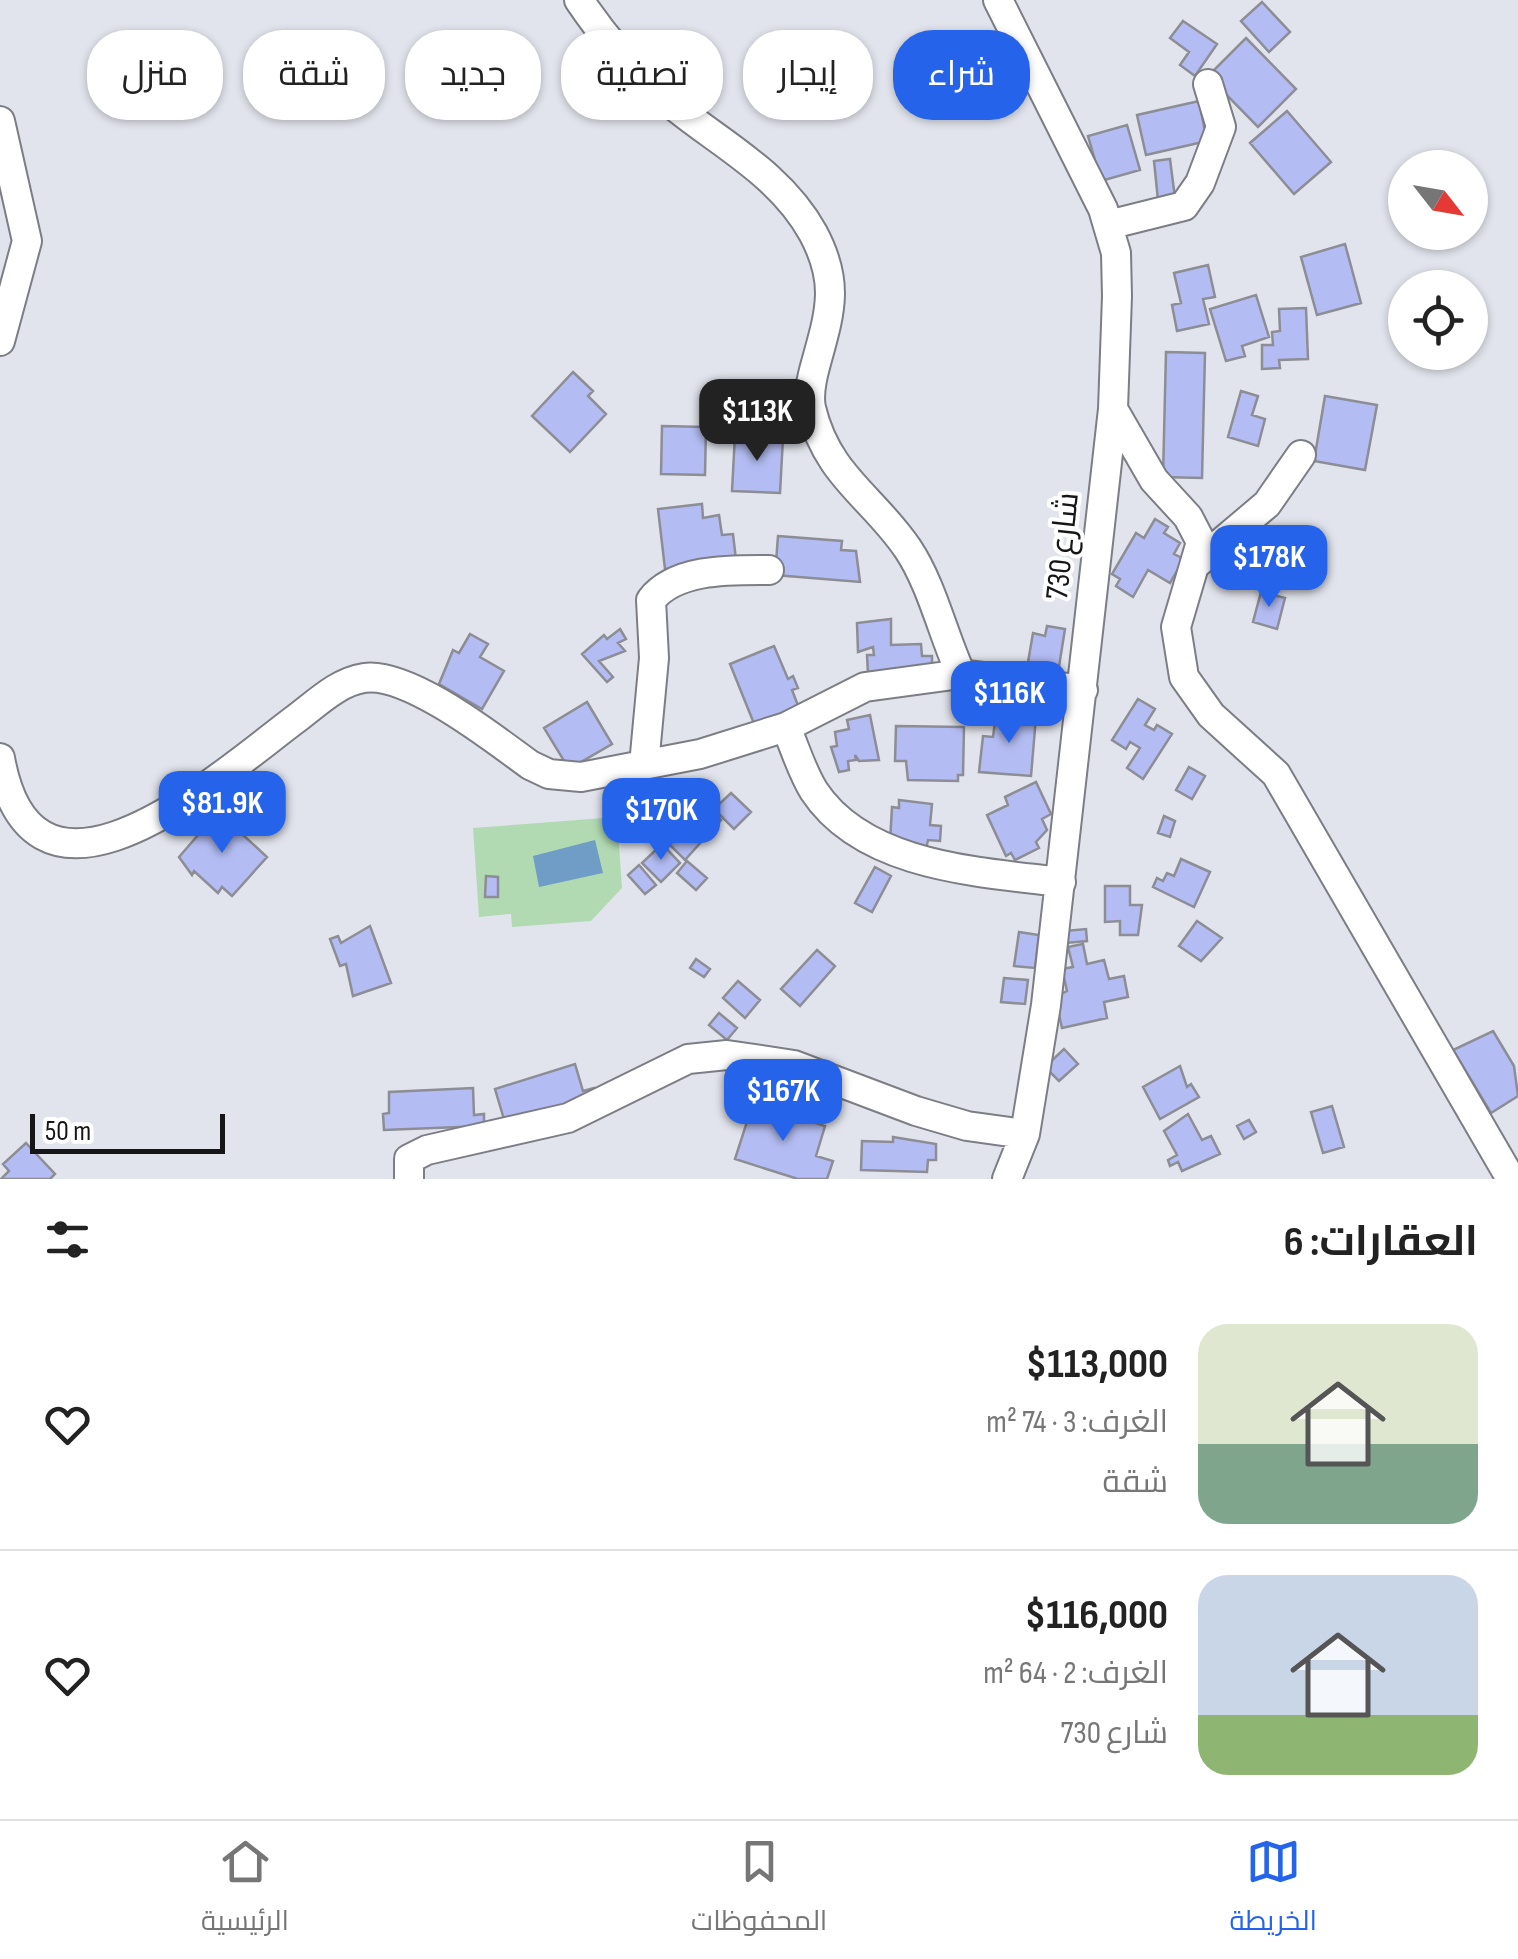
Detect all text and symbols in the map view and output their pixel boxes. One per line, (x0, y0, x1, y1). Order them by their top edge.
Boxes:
chip: منزل (87, 30, 223, 120)
chip: شقة (243, 30, 385, 120)
chip: جديد (405, 30, 541, 120)
chip: تصفية (561, 30, 723, 120)
chip: إيجار (743, 30, 873, 120)
chip: شراء (893, 30, 1030, 120)
north arrow (1388, 150, 1488, 250)
map controls (1388, 150, 1488, 370)
button: locate (1388, 270, 1488, 370)
pin: $113K (687, 379, 827, 464)
text: $113K (721, 392, 793, 431)
street label: شارع 730 (1038, 490, 1089, 602)
pin: $178K (1199, 525, 1339, 610)
text: $178K (1232, 538, 1306, 577)
pin: $116K (939, 661, 1079, 746)
text: $116K (973, 674, 1045, 713)
pin: $81.9K (141, 771, 303, 856)
pin: $170K (591, 778, 731, 863)
text: $81.9K (181, 784, 263, 823)
text: $170K (624, 791, 698, 830)
pin: $167K (713, 1059, 853, 1144)
text: $167K (746, 1072, 820, 1111)
scale bar (30, 1109, 225, 1154)
text: 50 m (45, 1115, 91, 1148)
icon: filters (40, 1212, 95, 1267)
text: العقارات: 6 (1284, 1217, 1478, 1268)
text: $113,000 (1026, 1339, 1168, 1390)
icon: home (1278, 1364, 1398, 1484)
icon: heart (40, 1397, 95, 1452)
text: الغرف: 3 · 74 m² (986, 1403, 1168, 1442)
text: شقة (1103, 1463, 1168, 1502)
text: $116,000 (1025, 1590, 1168, 1641)
icon: home (1278, 1615, 1398, 1735)
icon: heart (40, 1648, 95, 1703)
text: الغرف: 2 · 64 m² (983, 1654, 1168, 1693)
text: شارع 730 (1060, 1714, 1168, 1753)
tab: الرئيسية (201, 1834, 289, 1946)
tab: المحفوظات (691, 1834, 827, 1946)
tab: الخريطة (1230, 1834, 1317, 1946)

